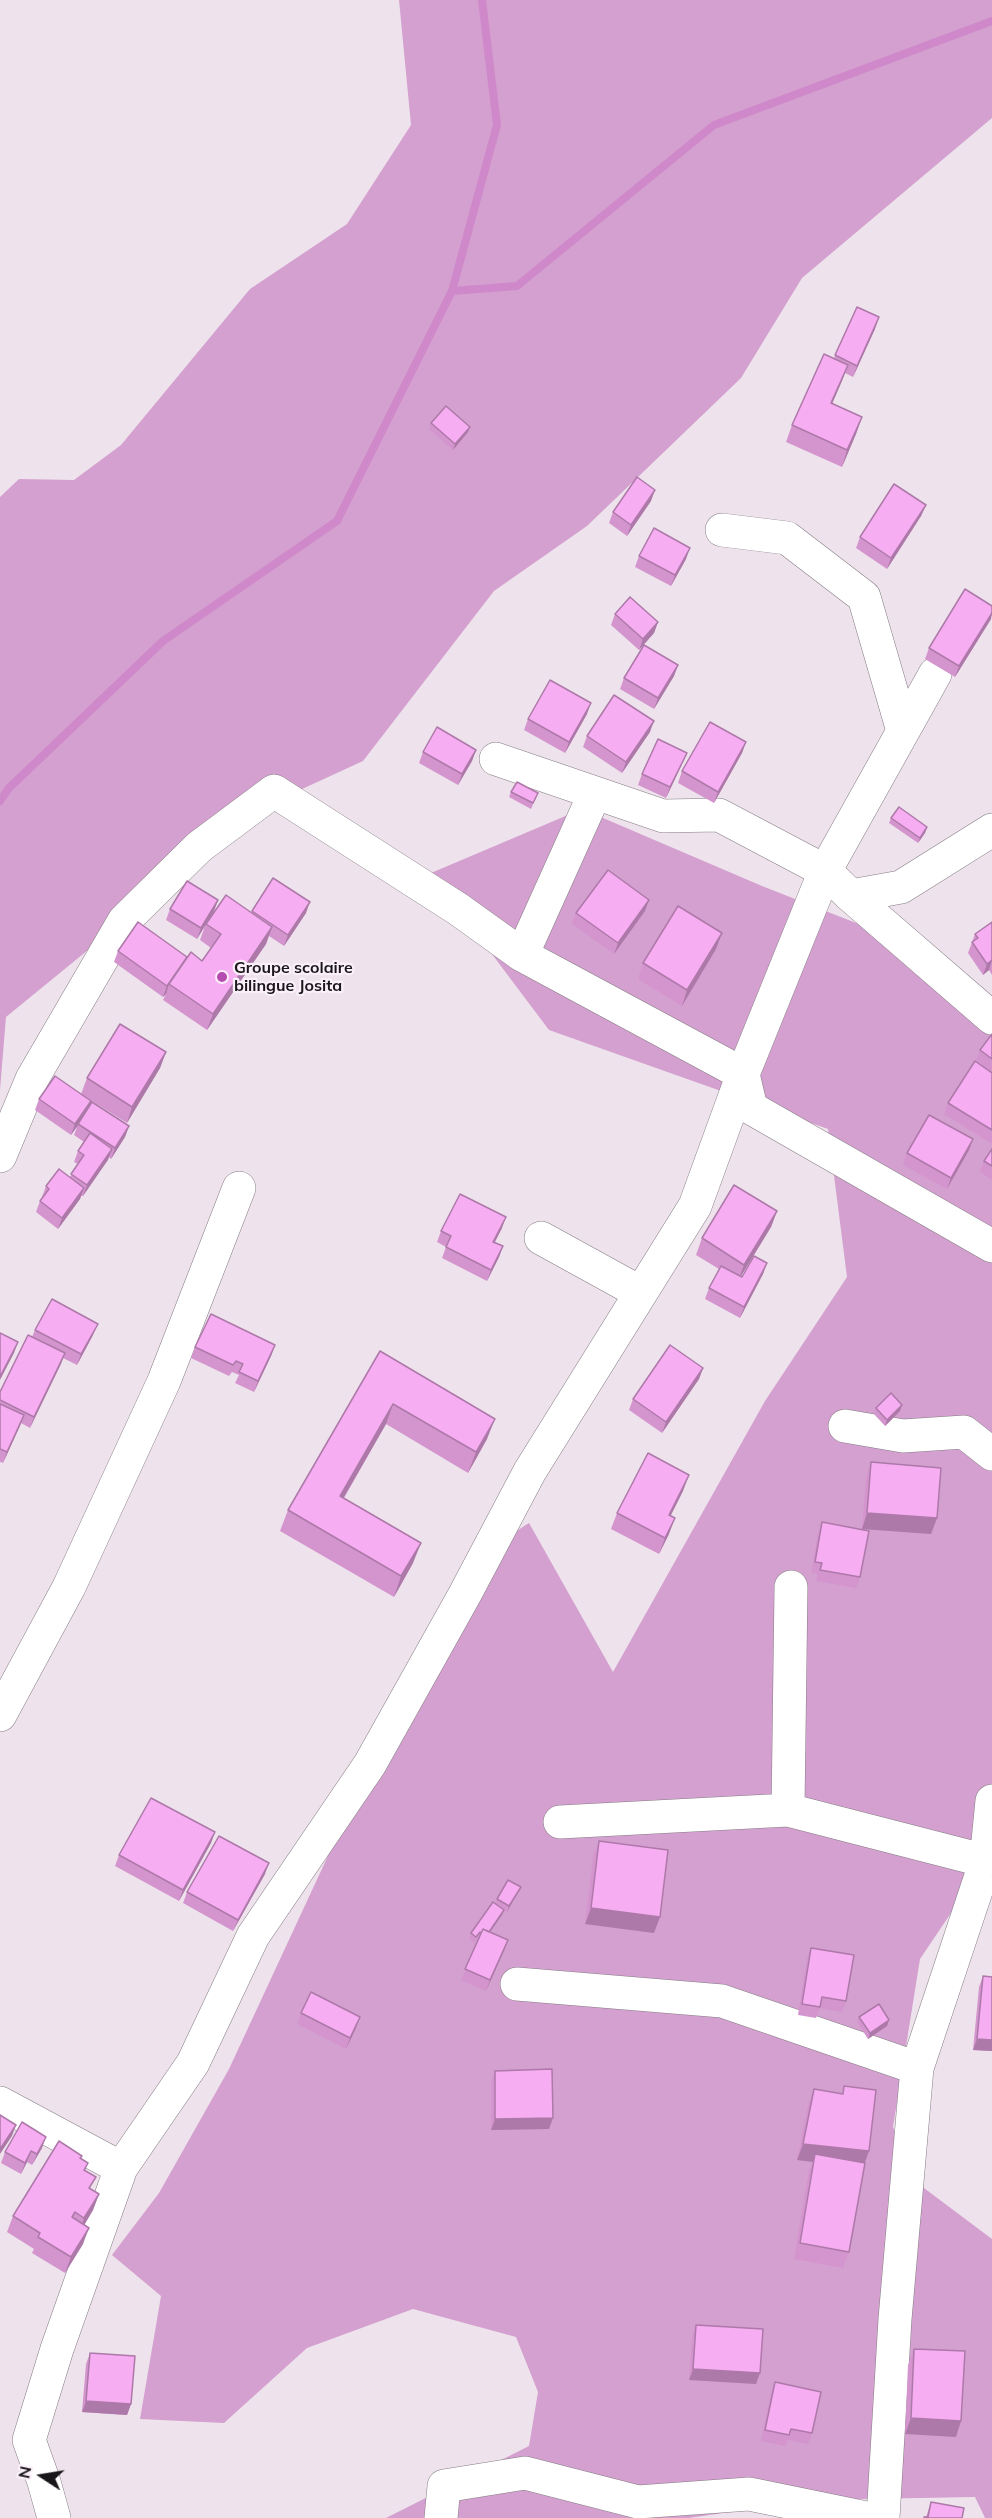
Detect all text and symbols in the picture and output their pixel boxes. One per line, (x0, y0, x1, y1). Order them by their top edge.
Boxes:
place label: Groupe scolaire bilingue Josita (234, 958, 353, 996)
marker: Groupe scolaire bilingue Josita (215, 970, 229, 984)
north arrow (12, 2446, 72, 2506)
text: N (13, 2464, 35, 2480)

